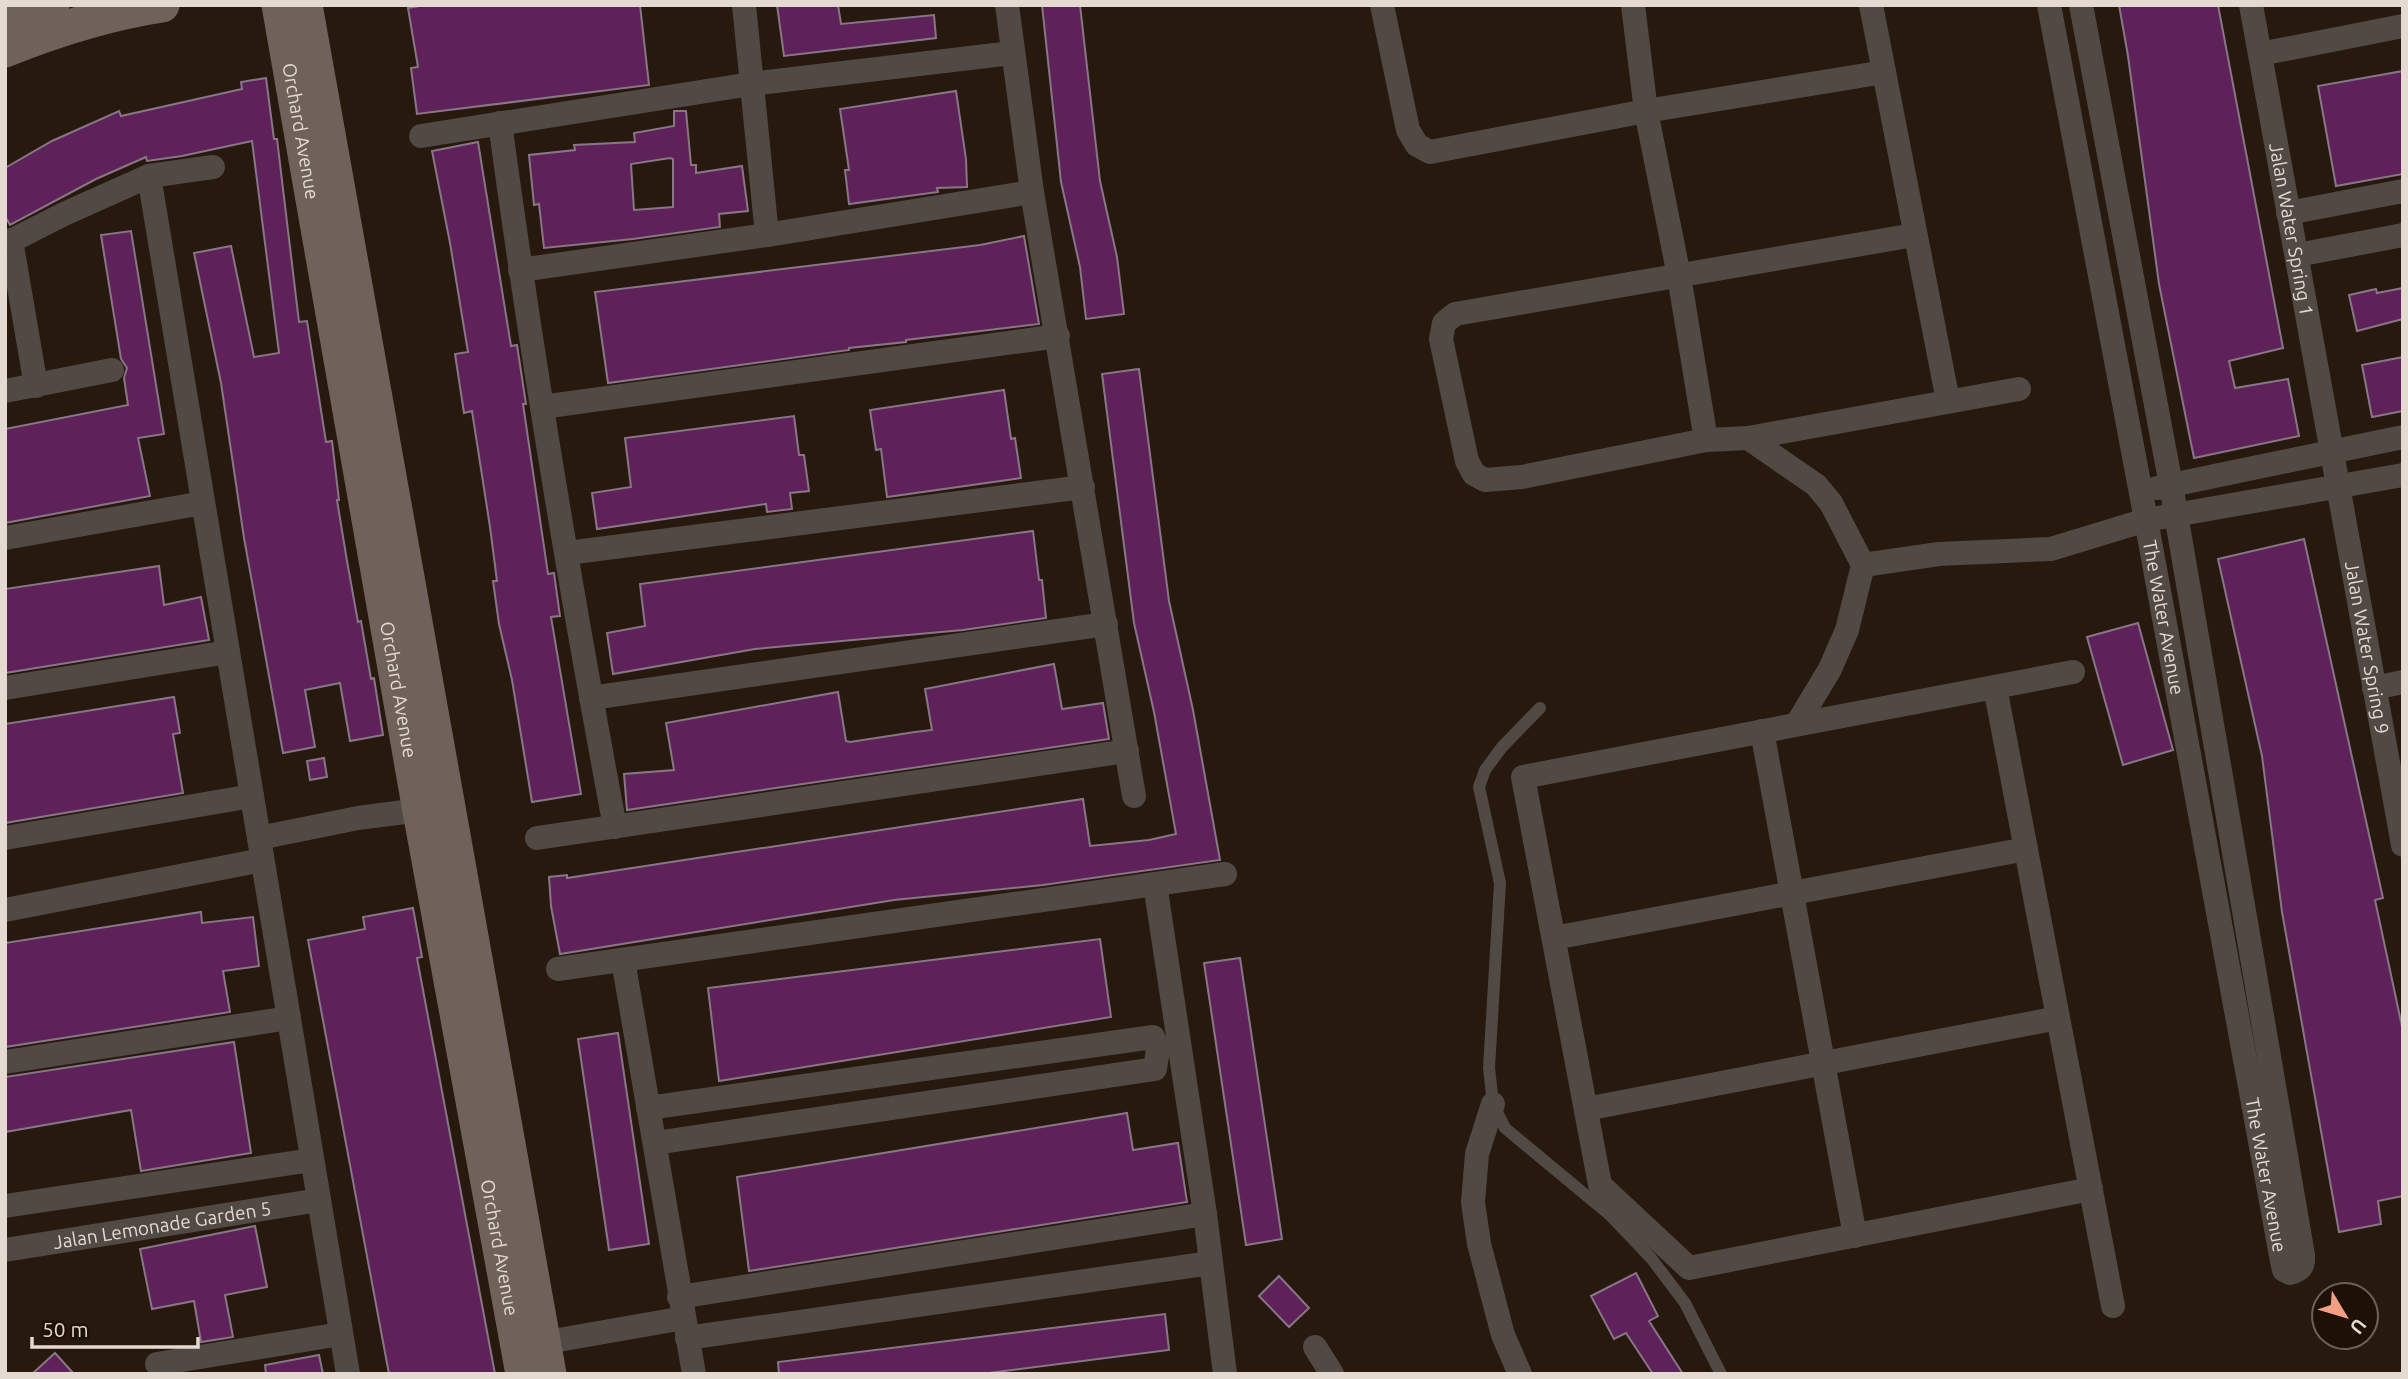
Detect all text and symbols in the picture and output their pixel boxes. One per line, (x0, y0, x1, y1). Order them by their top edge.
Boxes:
street label: Orchard Avenue (278, 61, 324, 201)
street label: Jalan Water Spring 1 (2265, 141, 2318, 318)
street label: The Water Avenue (2139, 538, 2189, 696)
street label: Jalan Water Spring 9 (2341, 559, 2394, 736)
street label: Orchard Avenue (376, 620, 422, 760)
street label: The Water Avenue (2241, 1096, 2291, 1254)
street label: Orchard Avenue (477, 1178, 523, 1317)
street label: Jalan Lemonade Garden 5 (51, 1197, 273, 1253)
north arrow (2310, 1281, 2380, 1351)
scale bar (32, 1306, 198, 1350)
text: U (2346, 1314, 2371, 1338)
text: 50 m (42, 1317, 89, 1341)

